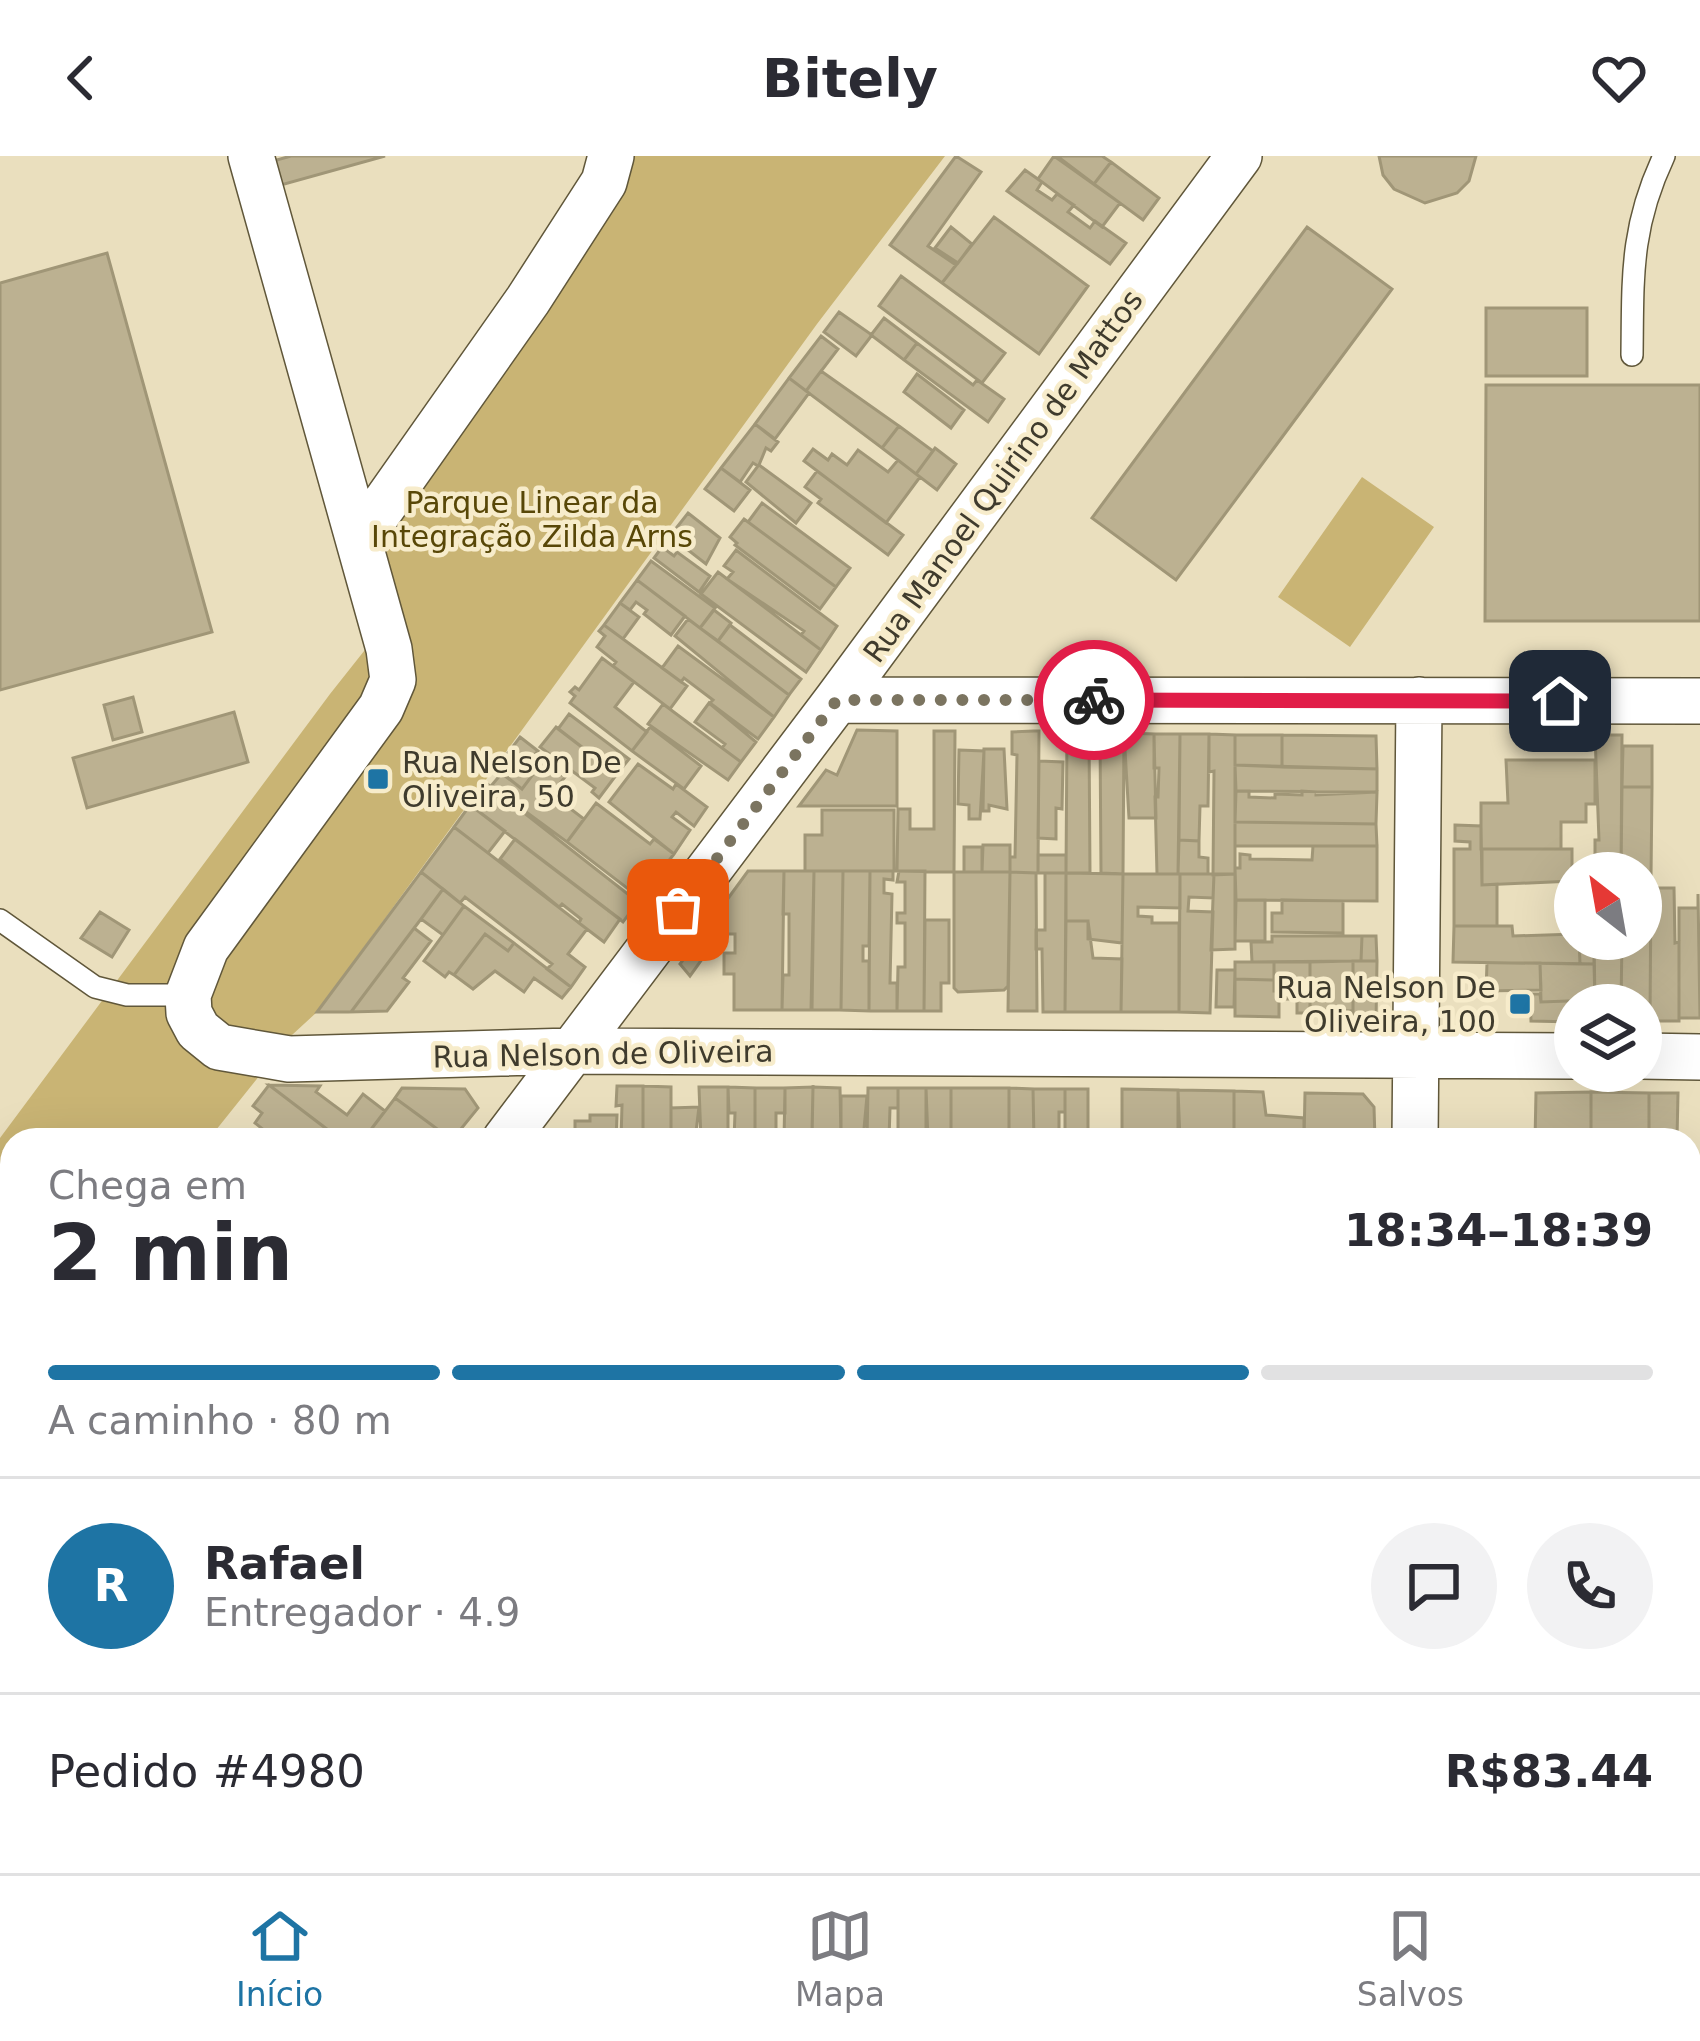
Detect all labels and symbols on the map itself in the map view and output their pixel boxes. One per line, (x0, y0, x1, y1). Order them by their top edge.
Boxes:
street label: Rua Manoel Quirino de Mattos (856, 283, 1150, 669)
park label: Parque Linear da Integração Zilda Arns (371, 485, 693, 554)
courier (1034, 640, 1154, 760)
pin (1509, 650, 1611, 752)
place label: Rua Nelson De Oliveira, 50 (402, 745, 622, 814)
marker: Rua Nelson De Oliveira, 50 (365, 766, 391, 792)
north arrow (1554, 852, 1662, 960)
pin (627, 859, 729, 961)
place label: Rua Nelson De Oliveira, 100 (1276, 970, 1496, 1039)
marker: Rua Nelson De Oliveira, 100 (1507, 991, 1533, 1017)
street label: Rua Nelson de Oliveira (432, 1034, 774, 1074)

